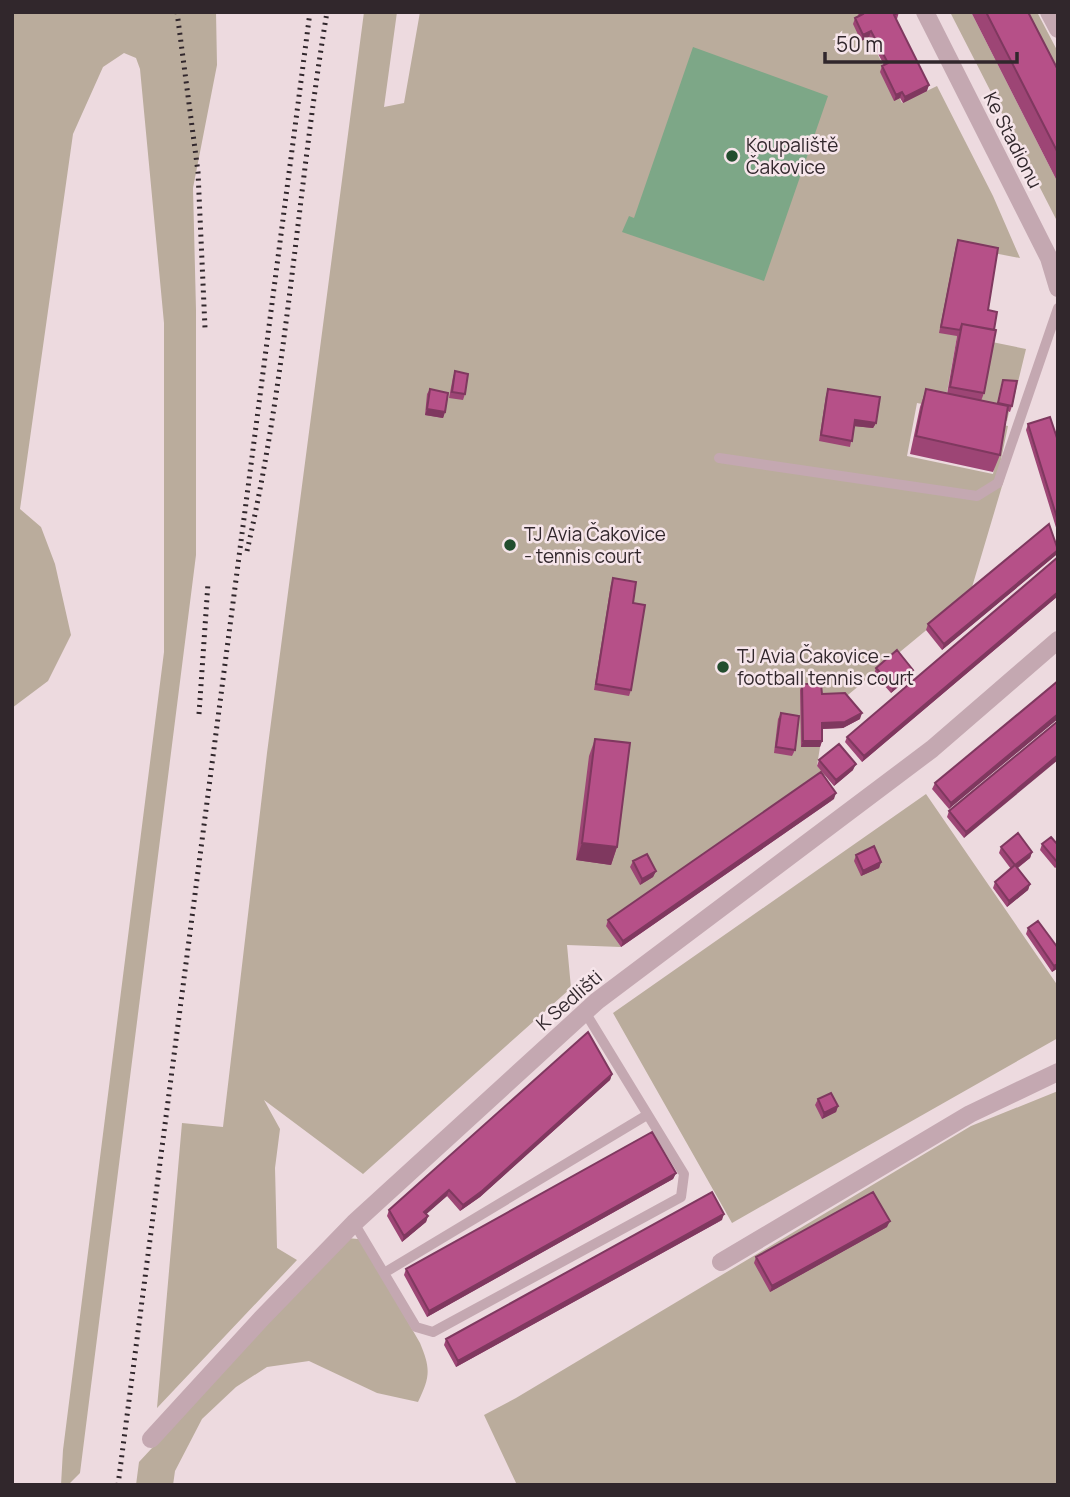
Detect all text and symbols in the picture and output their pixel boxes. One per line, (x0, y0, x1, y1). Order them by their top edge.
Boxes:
scale bar (825, 21, 1018, 65)
text: 50 m (836, 30, 883, 58)
street label: Ke Stadionu (978, 87, 1048, 193)
place label: Koupaliště Čakovice (746, 132, 838, 180)
marker: Koupaliště Čakovice (724, 148, 740, 164)
place label: TJ Avia Čakovice - tennis court (524, 521, 666, 569)
marker: TJ Avia Čakovice - tennis court (502, 537, 518, 553)
place label: TJ Avia Čakovice - football tennis court (737, 643, 914, 691)
marker: TJ Avia Čakovice - football tennis court (715, 659, 731, 675)
street label: K Sedlišti (530, 964, 608, 1036)

